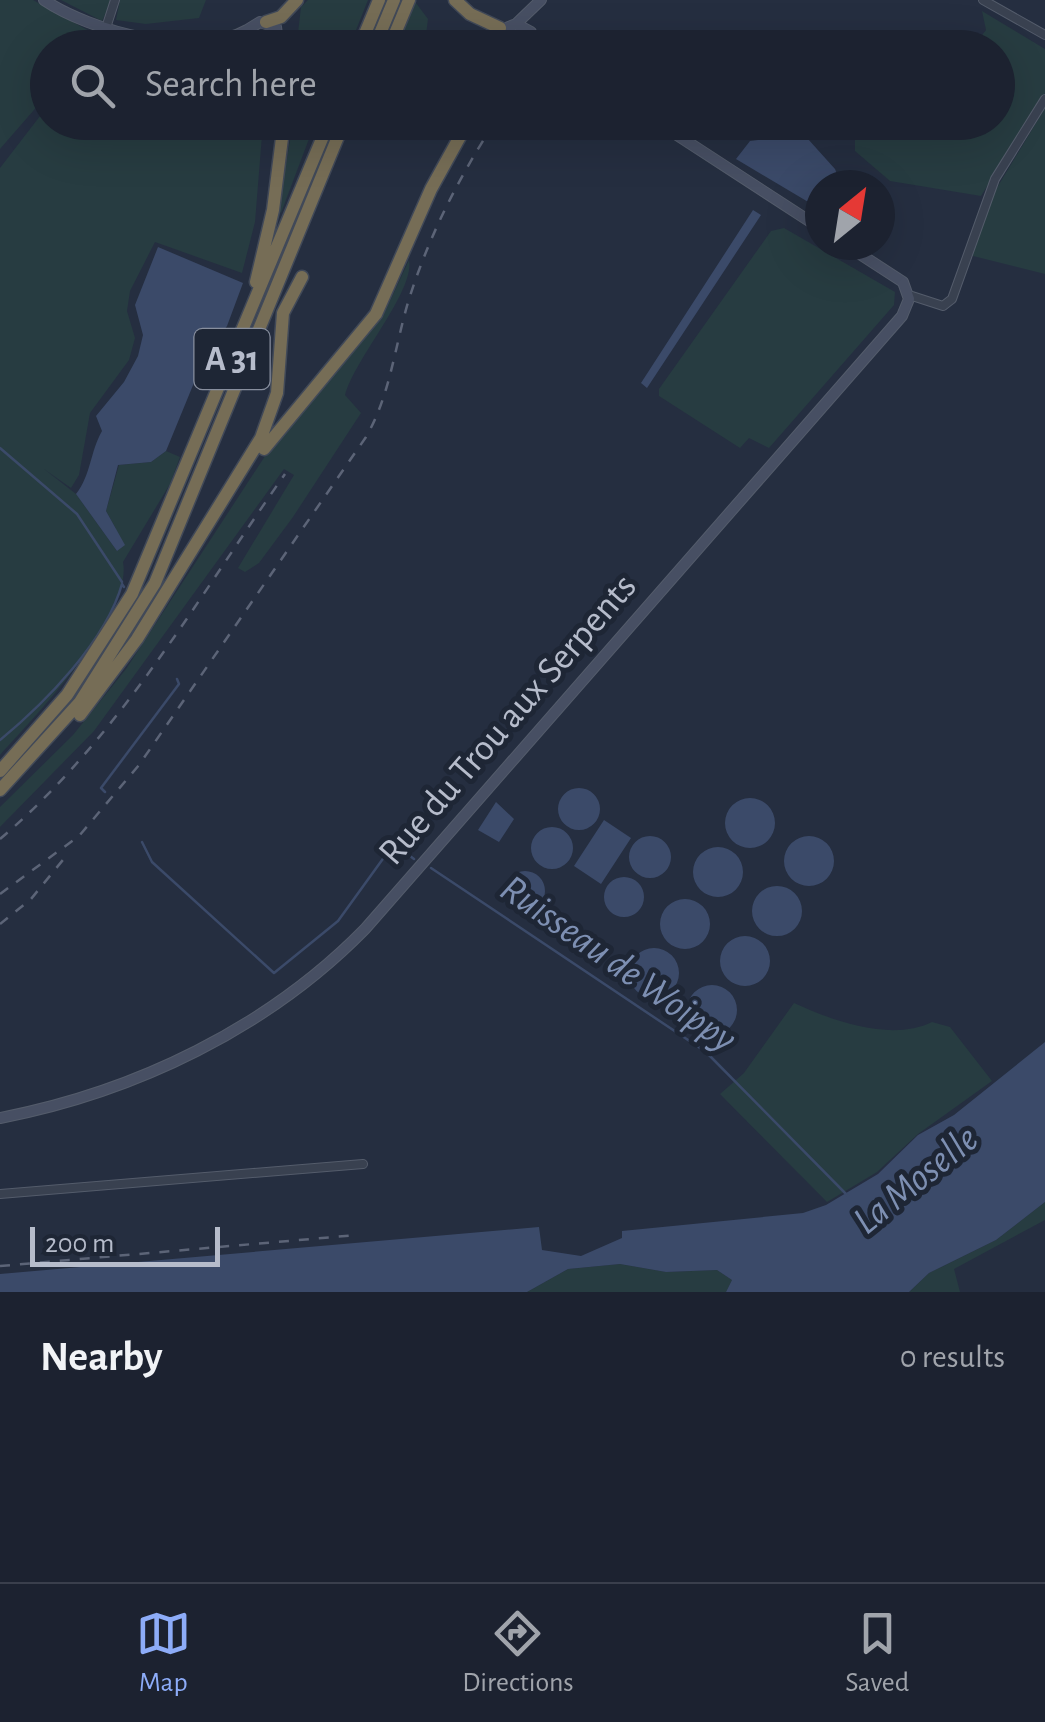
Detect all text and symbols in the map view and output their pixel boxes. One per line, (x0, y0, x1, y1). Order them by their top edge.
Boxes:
search box (30, 30, 1015, 140)
icon: search (65, 58, 120, 113)
text: Search here (145, 66, 317, 104)
north arrow (805, 170, 895, 260)
road number: A 31 (194, 329, 270, 389)
street label: Rue du Trou aux Serpents (372, 568, 644, 872)
water label: Ruisseau de Woippy (493, 868, 743, 1060)
water label: La Moselle (846, 1118, 986, 1242)
scale bar (30, 1222, 220, 1266)
text: 200 m (45, 1230, 114, 1258)
text: Nearby (40, 1336, 163, 1378)
text: 0 results (900, 1341, 1005, 1373)
tab: Map (136, 1606, 191, 1700)
tab: Directions (462, 1606, 574, 1700)
tab: Saved (845, 1606, 909, 1700)

